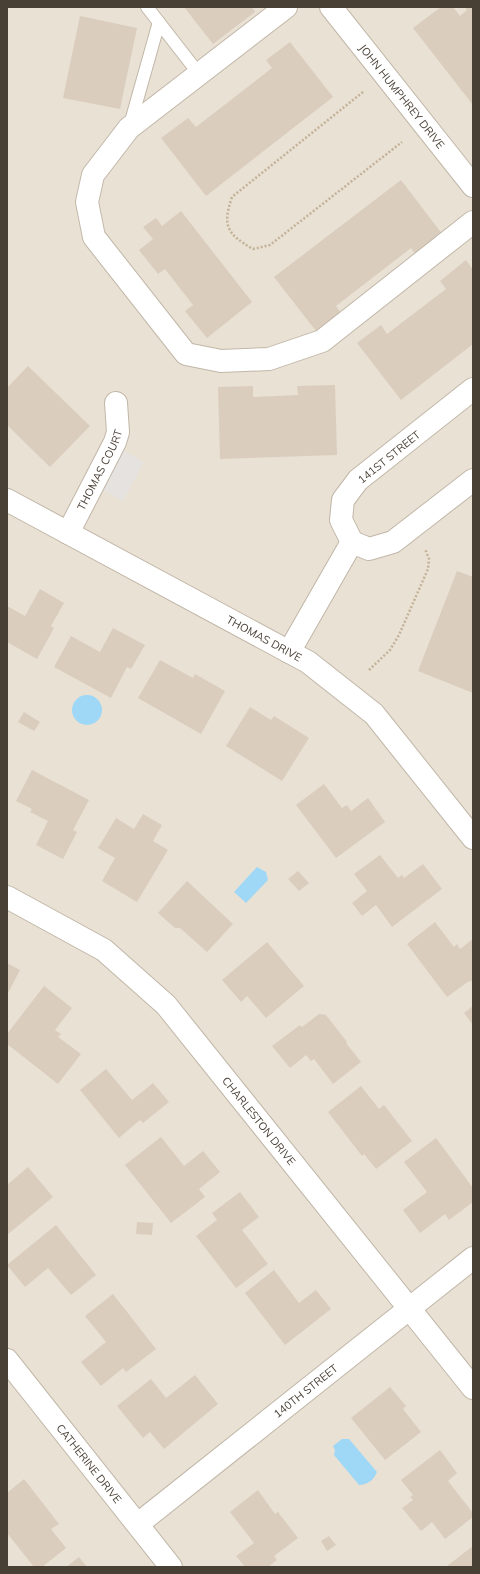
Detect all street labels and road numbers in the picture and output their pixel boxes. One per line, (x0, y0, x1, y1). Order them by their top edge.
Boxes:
street label: JOHN HUMPHREY DRIVE (356, 41, 448, 151)
street label: THOMAS COURT (74, 427, 126, 513)
street label: 141ST STREET (355, 427, 423, 486)
street label: THOMAS DRIVE (224, 612, 304, 664)
street label: CHARLESTON DRIVE (219, 1074, 299, 1168)
street label: 140TH STREET (271, 1361, 341, 1421)
street label: CATHERINE DRIVE (53, 1421, 125, 1506)

